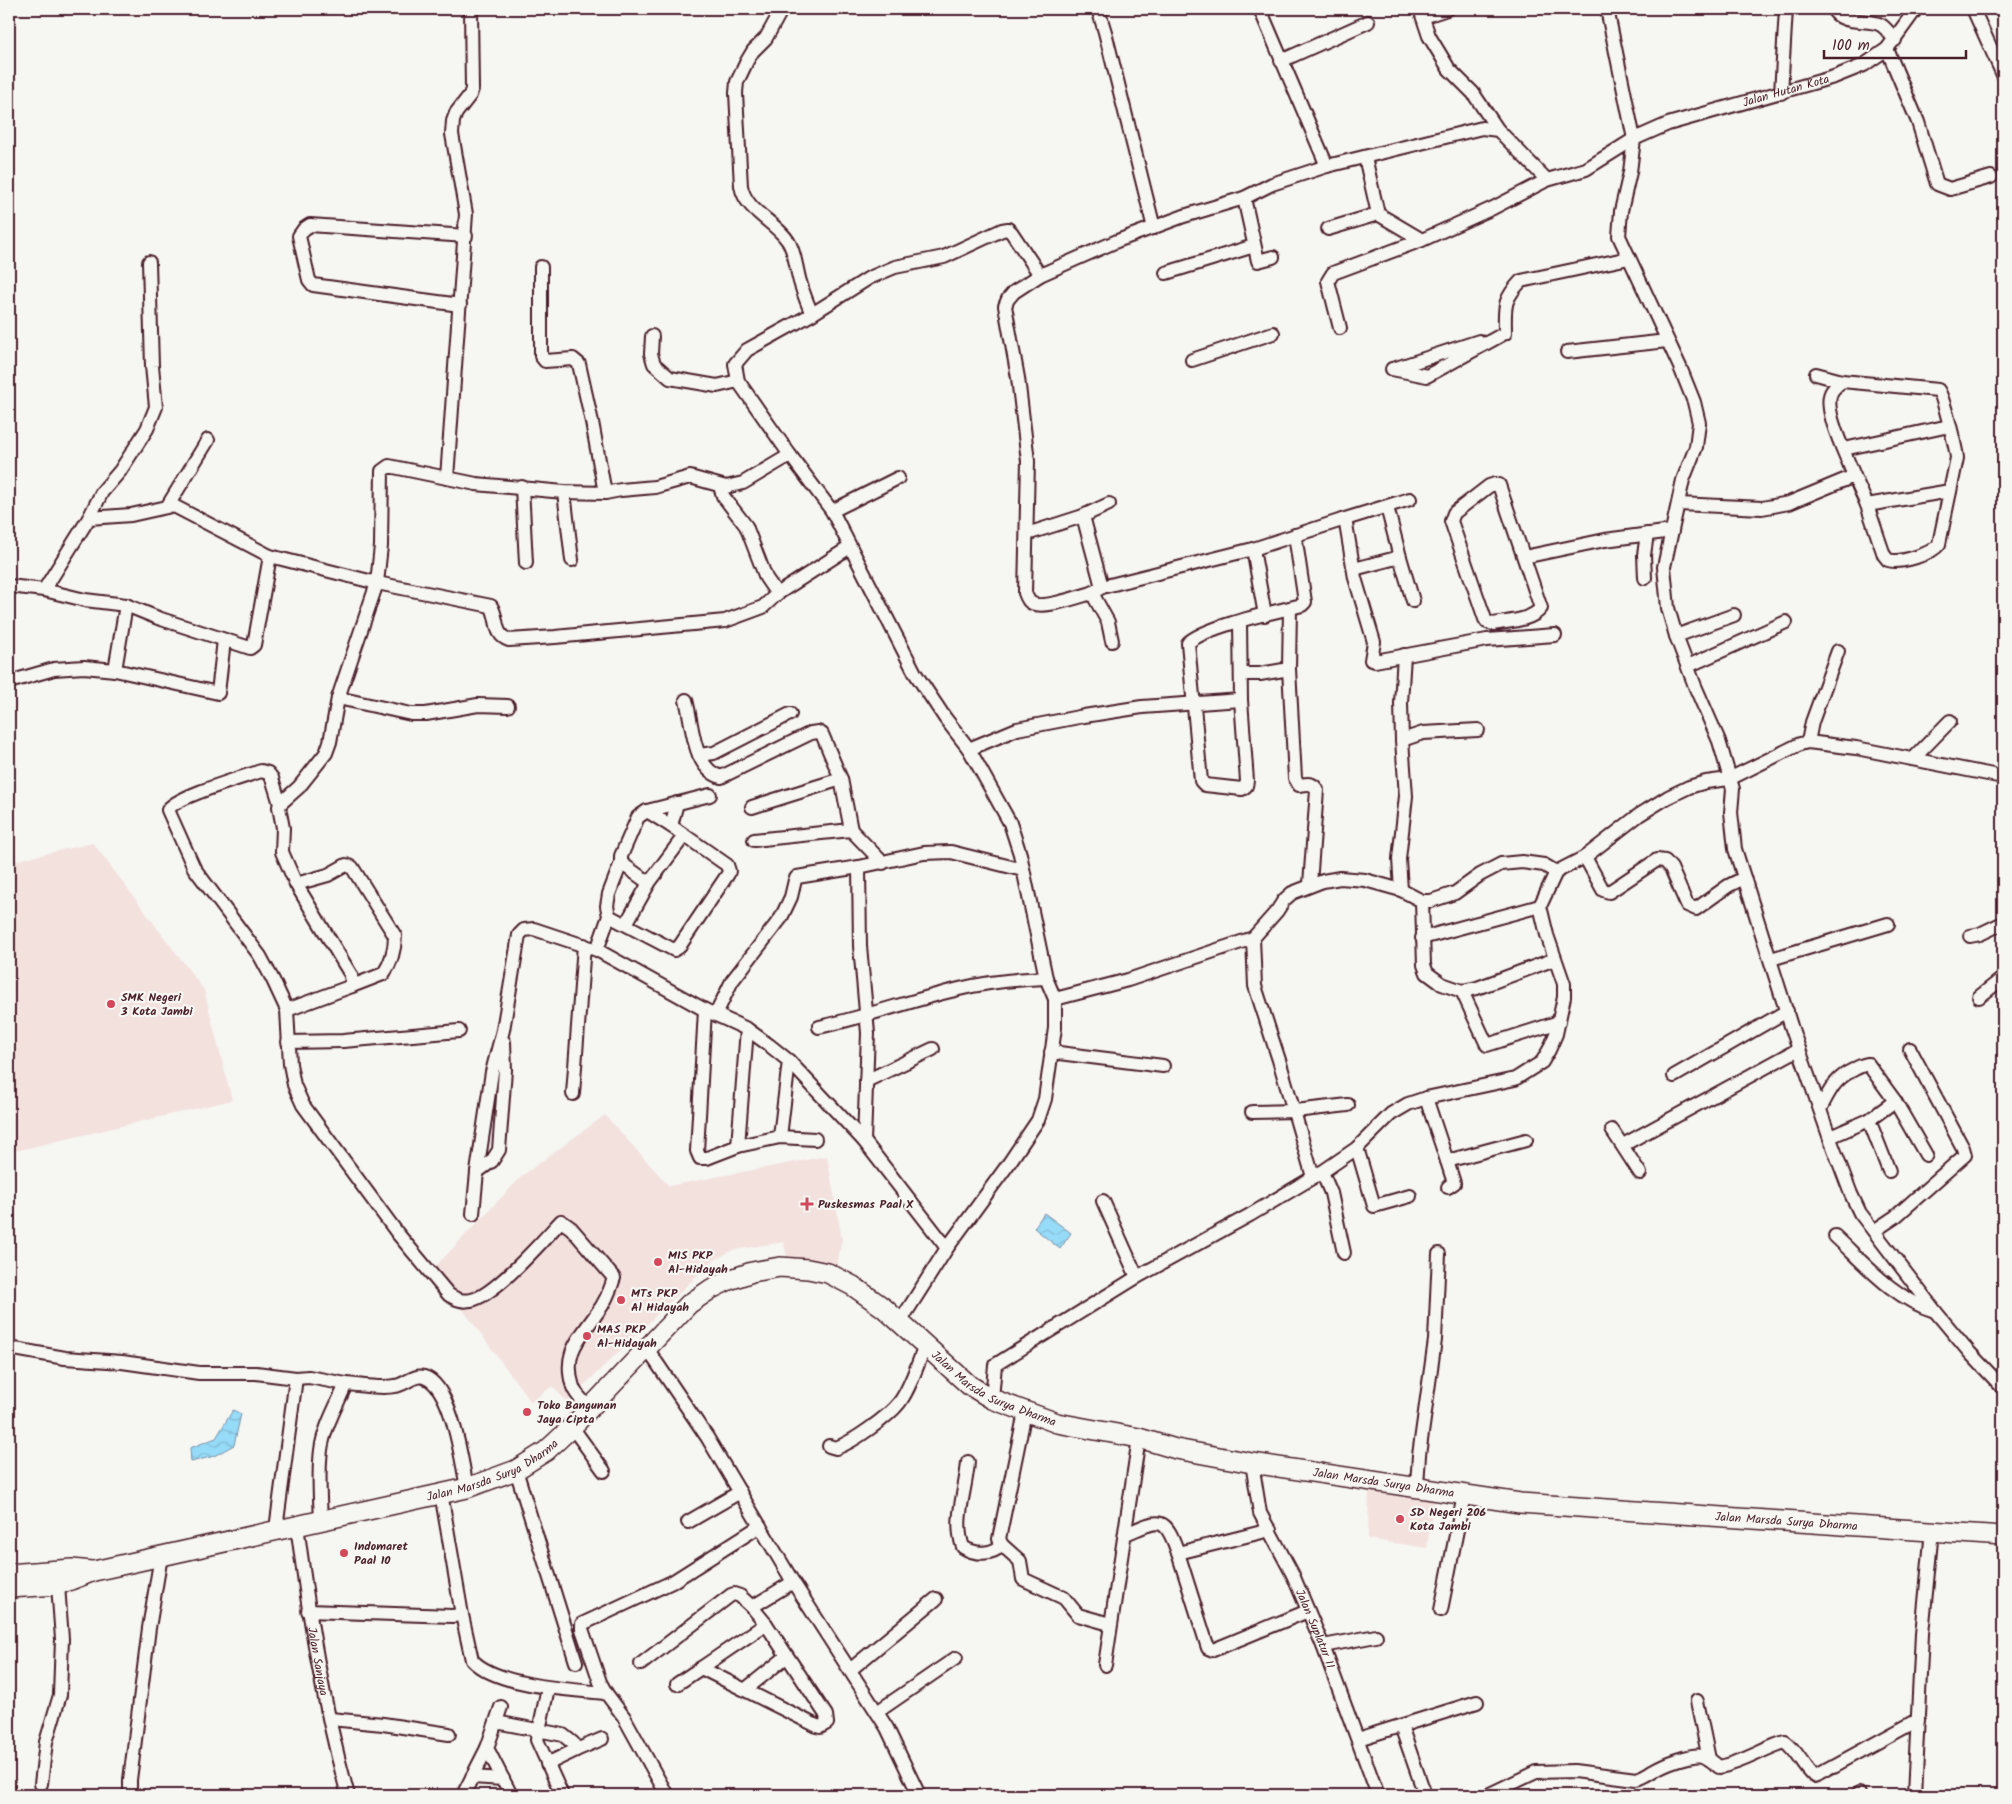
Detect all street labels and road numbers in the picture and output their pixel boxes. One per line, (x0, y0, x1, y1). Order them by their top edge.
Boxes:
street label: Jalan Hutan Kota (1740, 70, 1832, 112)
street label: Jalan Marsda Surya Dharma (927, 1346, 1059, 1432)
street label: Jalan Marsda Surya Dharma (425, 1435, 563, 1507)
street label: Jalan Marsda Surya Dharma (1311, 1463, 1456, 1503)
street label: Jalan Marsda Surya Dharma (1714, 1507, 1859, 1536)
street label: Jalan Suplatur II (1290, 1586, 1340, 1671)
street label: Jalan Sanjaya (302, 1626, 333, 1698)

